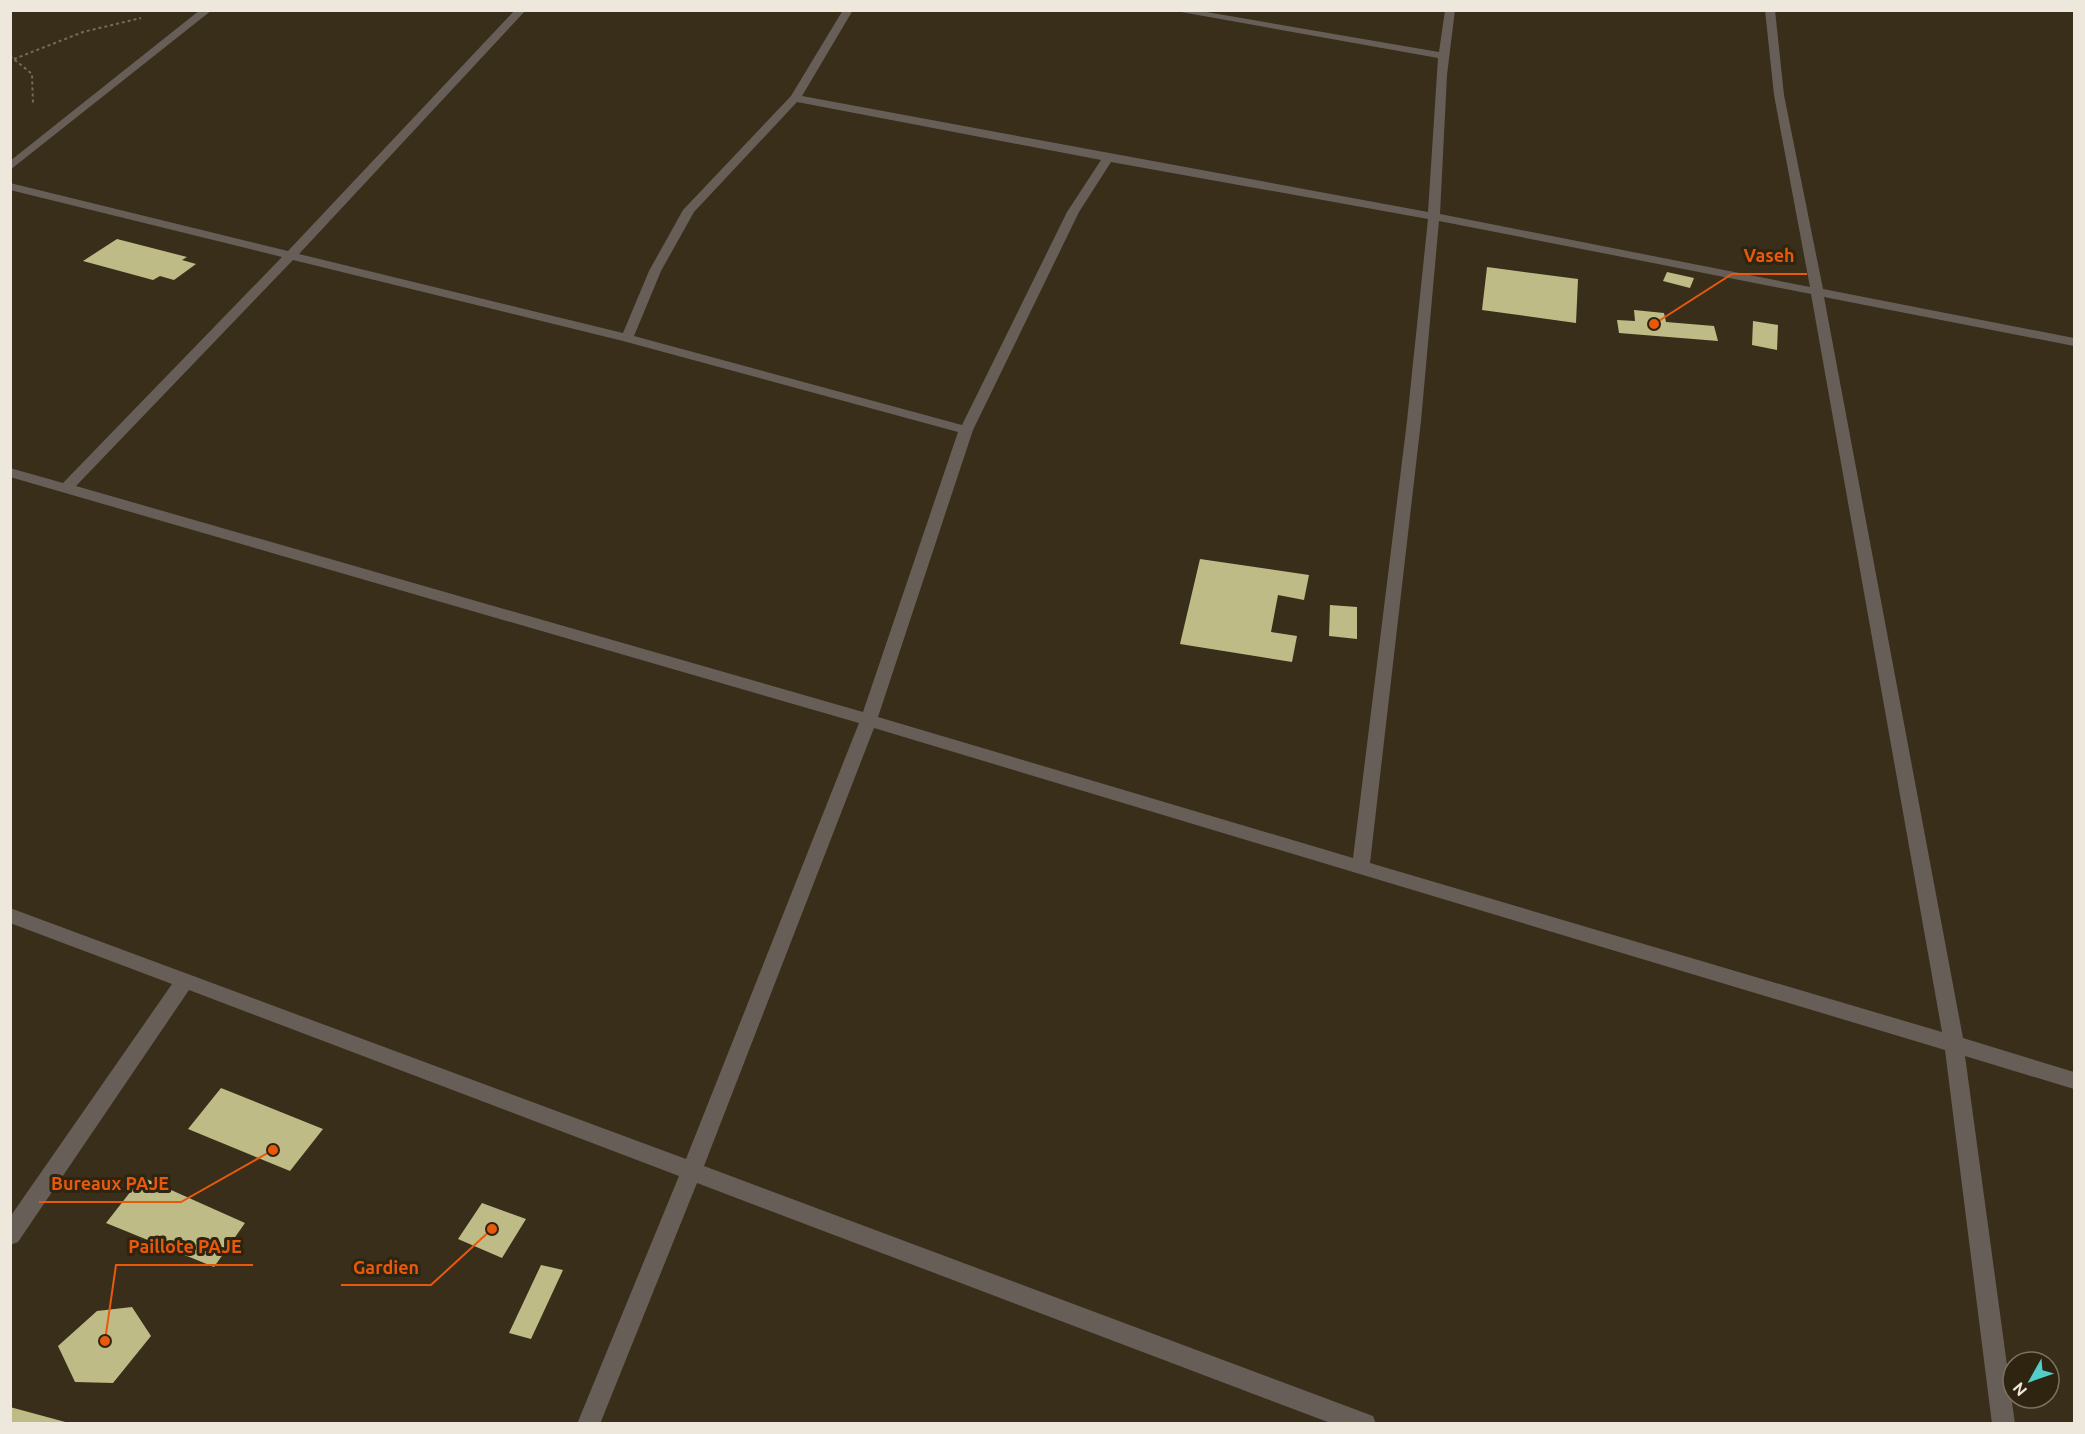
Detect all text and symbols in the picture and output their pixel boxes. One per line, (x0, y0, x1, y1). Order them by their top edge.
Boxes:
callout: Vaseh (1732, 238, 1807, 274)
text: Vaseh (1743, 245, 1795, 265)
callout: Bureaux PAJE (39, 1166, 181, 1202)
text: Bureaux PAJE (51, 1173, 169, 1193)
callout: Paillote PAJE (116, 1229, 253, 1265)
text: Paillote PAJE (128, 1236, 242, 1256)
callout: Gardien (341, 1249, 431, 1285)
text: Gardien (353, 1257, 419, 1277)
north arrow (2001, 1350, 2061, 1410)
text: N (2009, 1379, 2030, 1400)

